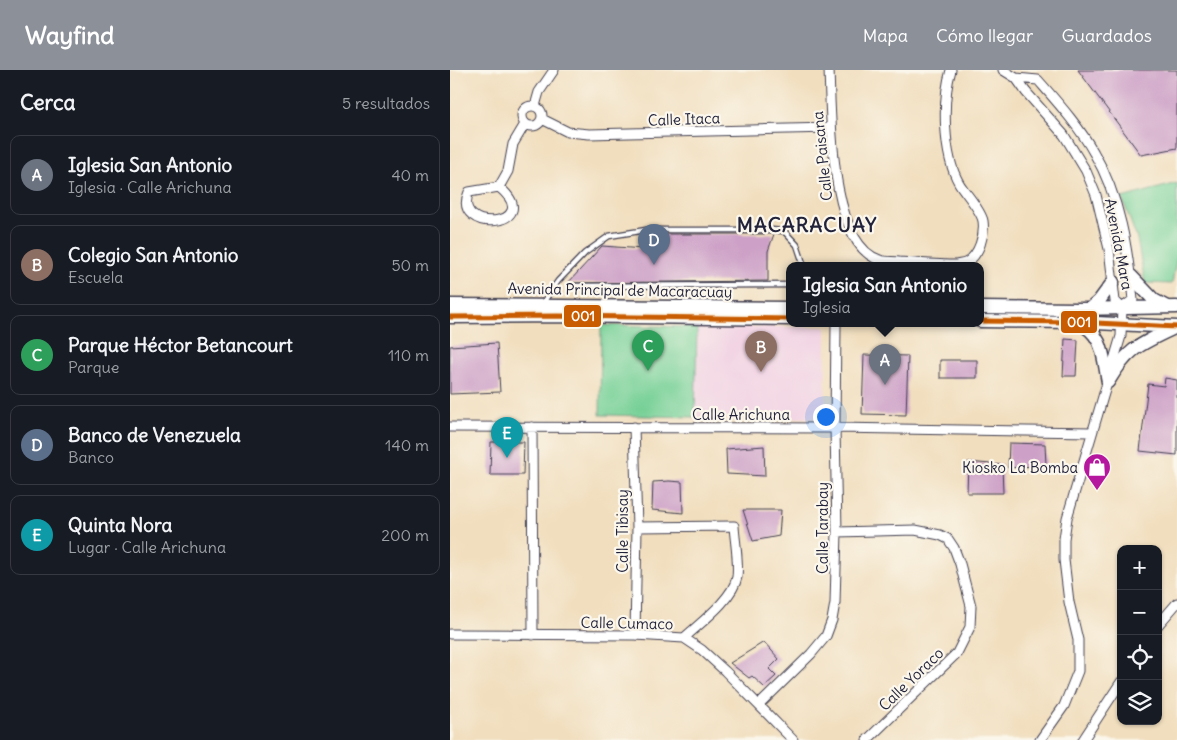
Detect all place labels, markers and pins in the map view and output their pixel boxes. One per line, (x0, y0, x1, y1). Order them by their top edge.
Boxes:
pin: D (638, 224, 670, 265)
pin: C (632, 330, 664, 371)
pin: B (745, 331, 777, 372)
pin: A (869, 344, 901, 385)
pin: E (491, 417, 523, 458)
shop icon: Kiosko La Bomba (1082, 452, 1112, 491)
place label: Kiosko La Bomba (962, 458, 1078, 477)

